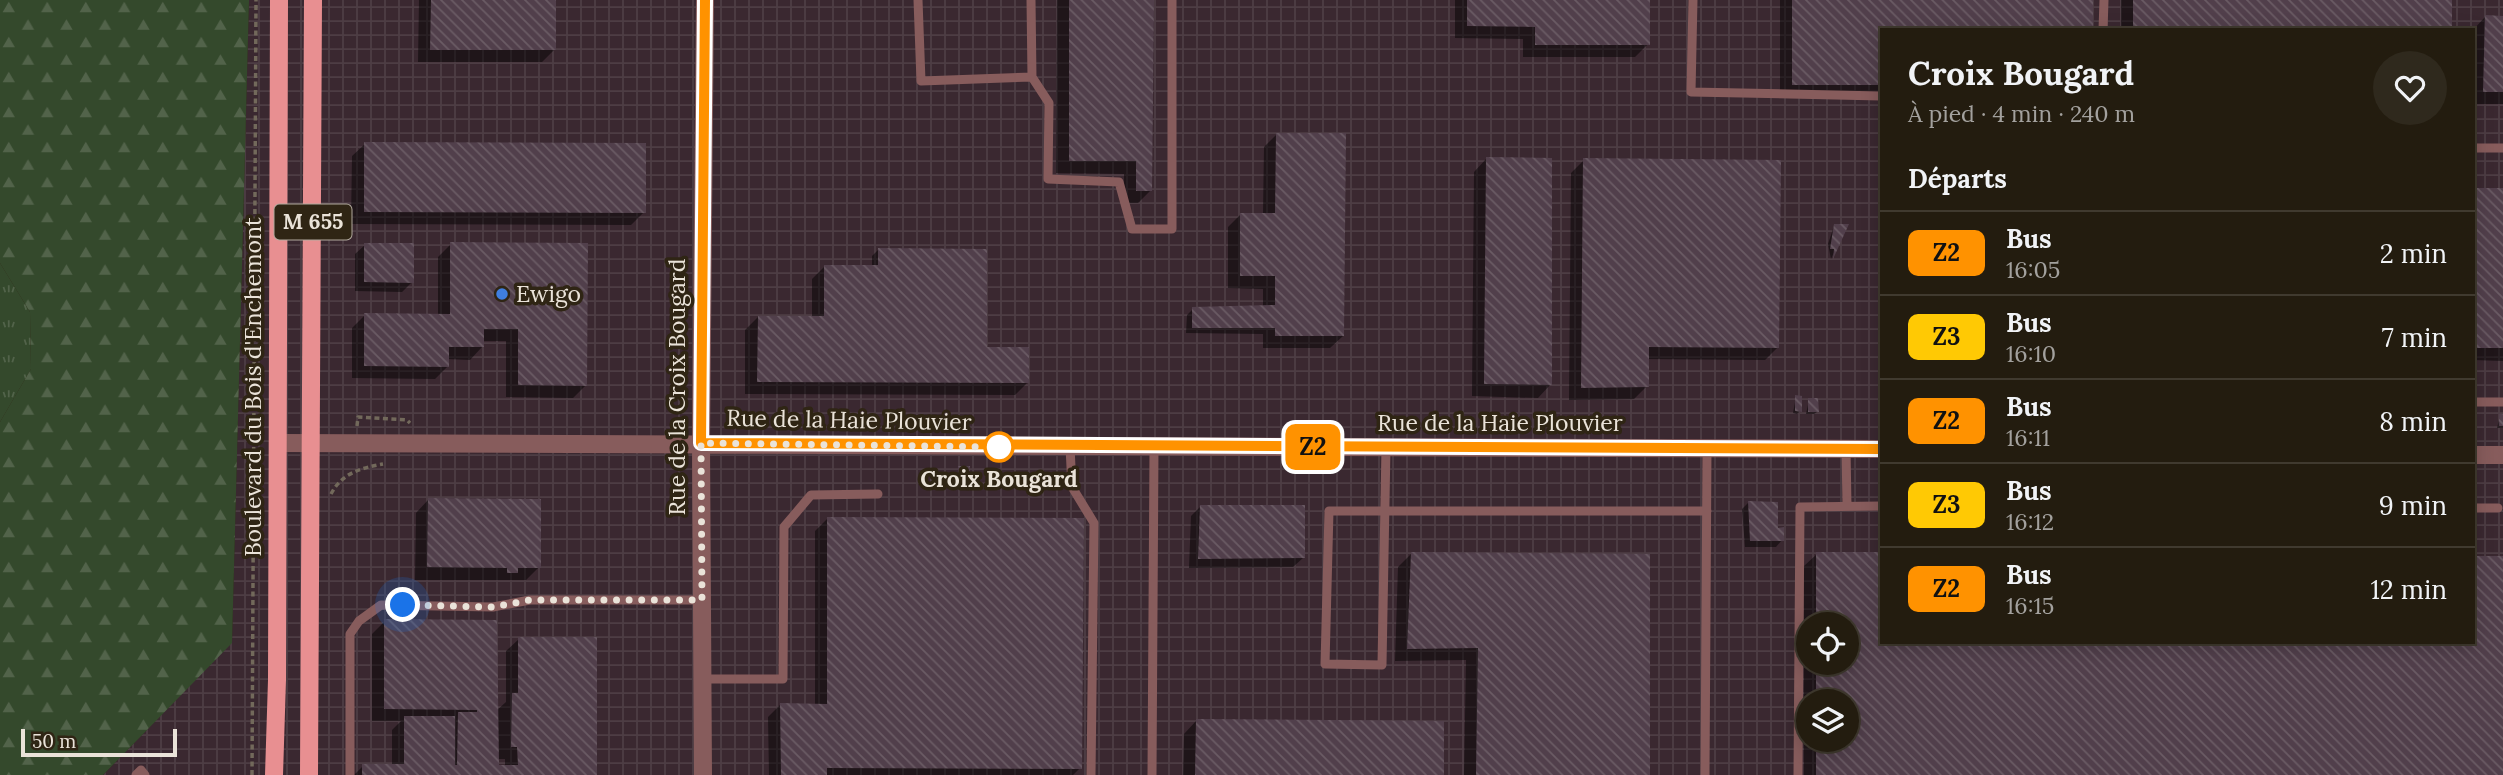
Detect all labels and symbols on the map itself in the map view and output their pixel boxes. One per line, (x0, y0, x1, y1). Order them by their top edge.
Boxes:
road number: M 655 (274, 204, 352, 240)
street label: Boulevard du Bois d'Enchemont (238, 217, 267, 557)
street label: Rue de la Croix Bougard (662, 258, 691, 515)
place label: Ewigo (516, 279, 581, 308)
marker: Ewigo (494, 286, 510, 302)
street label: Rue de la Haie Plouvier (726, 403, 972, 436)
street label: Rue de la Haie Plouvier (1377, 408, 1623, 437)
line badge: Z2 (1282, 424, 1344, 470)
marker: Croix Bougard (984, 432, 1014, 462)
place label: Croix Bougard (920, 464, 1078, 493)
your location (385, 587, 420, 622)
scale bar (21, 726, 177, 758)

